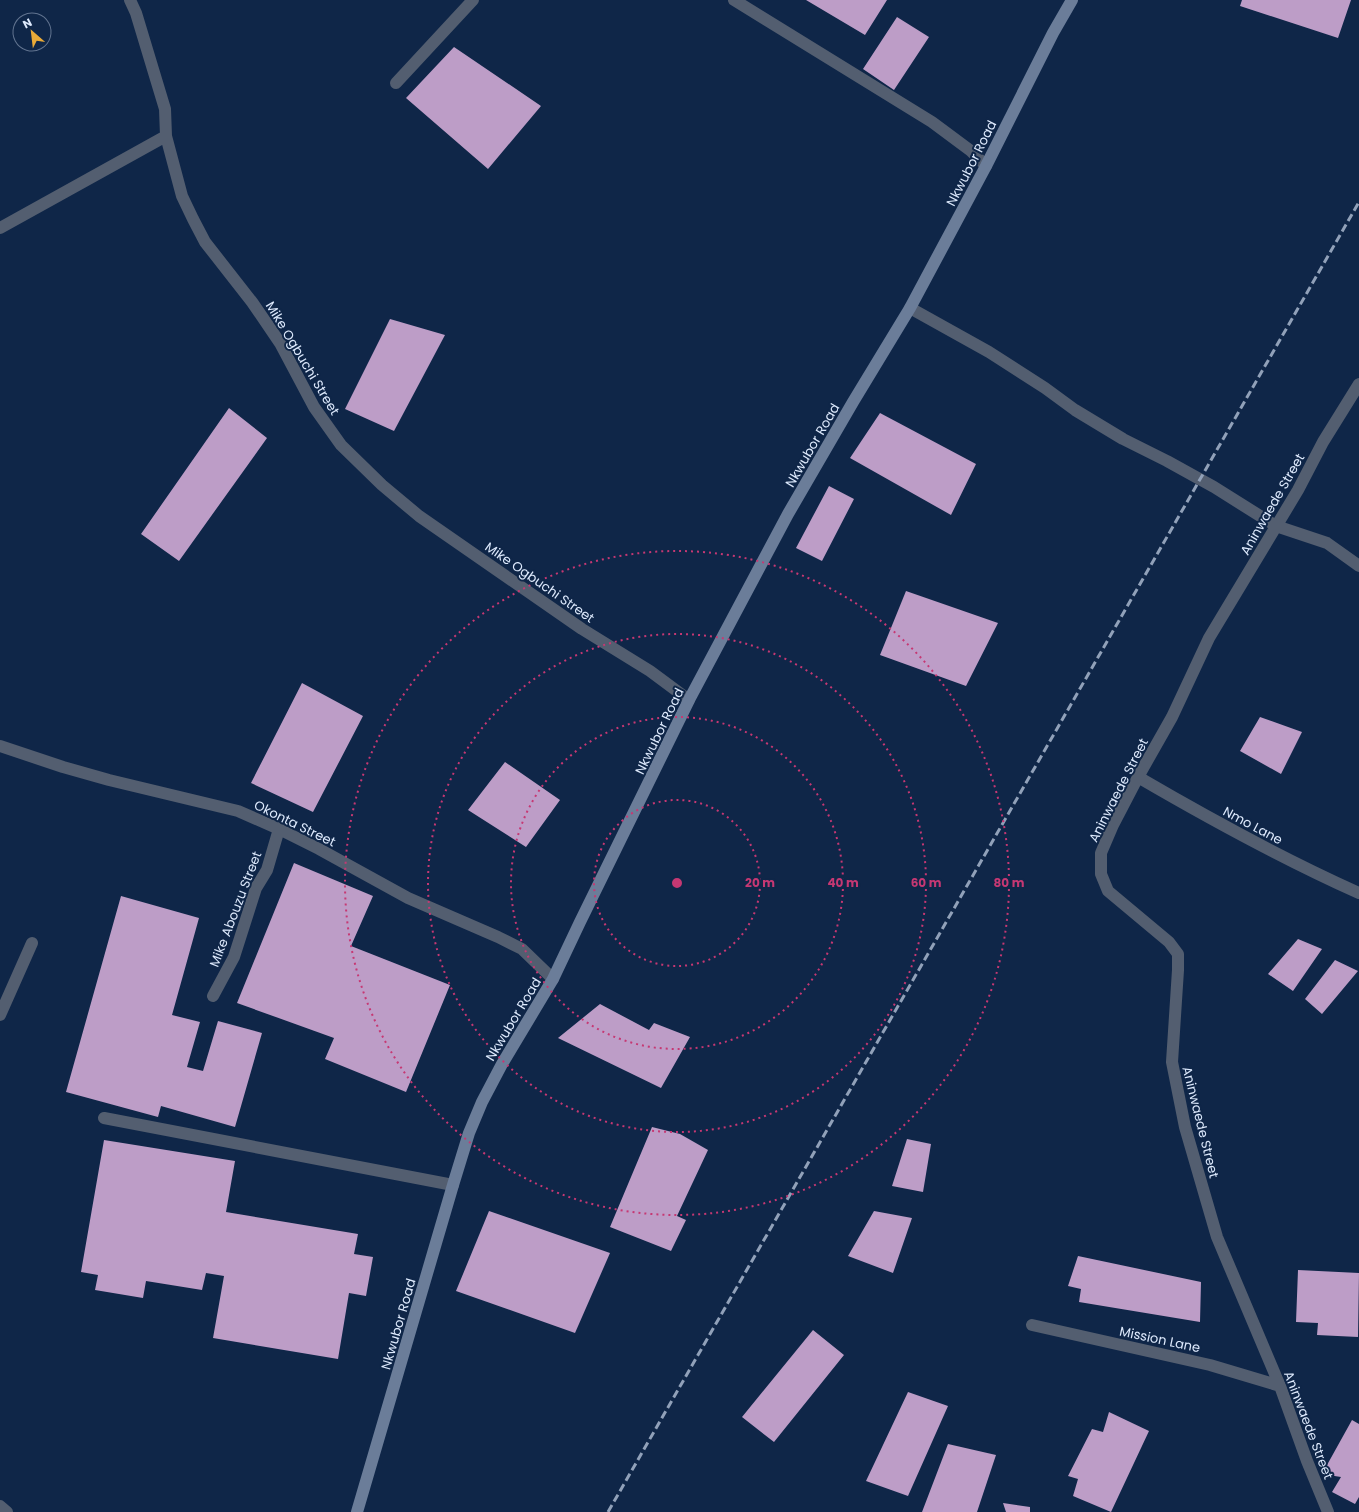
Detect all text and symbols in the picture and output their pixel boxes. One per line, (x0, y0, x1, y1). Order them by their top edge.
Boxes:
north arrow (12, 12, 52, 52)
text: N (20, 14, 35, 32)
street label: Nkwubor Road (942, 117, 1001, 209)
street label: Mike Ogbuchi Street (261, 298, 344, 419)
street label: Nkwubor Road (781, 400, 844, 491)
street label: Aninwaede Street (1236, 450, 1309, 559)
street label: Mike Ogbuchi Street (481, 537, 598, 628)
street label: Nkwubor Road (630, 685, 689, 778)
street label: Aninwaede Street (1084, 735, 1153, 846)
street label: Okonta Street (251, 795, 339, 852)
street label: Nmo Lane (1220, 802, 1286, 849)
street label: Mike Abouzu Street (205, 848, 266, 970)
text: 20 m (745, 874, 775, 891)
text: 40 m (827, 874, 859, 891)
text: 60 m (911, 874, 942, 891)
text: 80 m (994, 874, 1025, 891)
centre of rings (670, 876, 684, 890)
street label: Nkwubor Road (481, 974, 546, 1064)
street label: Aninwaede Street (1177, 1064, 1224, 1180)
street label: Nkwubor Road (376, 1276, 421, 1372)
street label: Mission Lane (1118, 1322, 1202, 1357)
street label: Aninwaede Street (1279, 1368, 1338, 1482)

